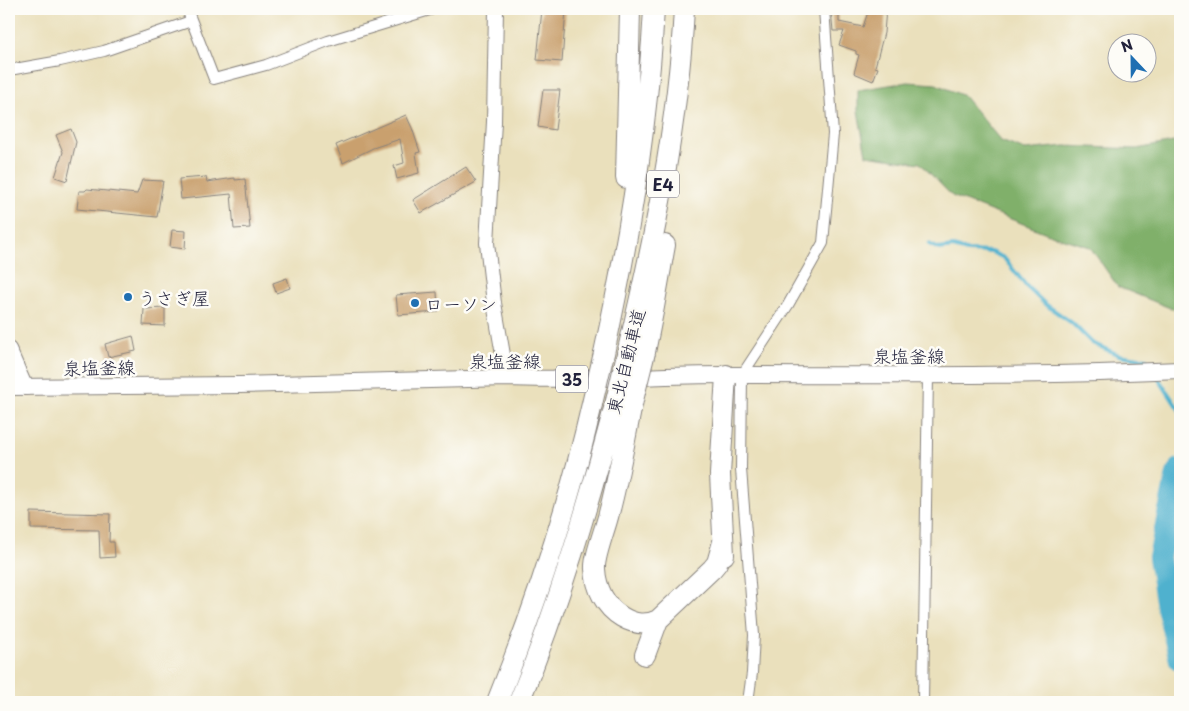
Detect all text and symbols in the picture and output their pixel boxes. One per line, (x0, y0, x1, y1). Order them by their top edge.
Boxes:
north arrow (1106, 32, 1156, 82)
text: N (1118, 34, 1136, 57)
road number: E4 (647, 170, 679, 198)
place label: うさぎ屋 (138, 284, 210, 311)
place label: ローソン (425, 290, 497, 317)
marker: うさぎ屋 (122, 291, 134, 303)
marker: ローソン (409, 297, 421, 309)
street label: 東北自動車道 (599, 305, 651, 417)
street label: 泉塩釜線 (873, 342, 945, 369)
street label: 泉塩釜線 (469, 347, 541, 374)
street label: 泉塩釜線 (63, 353, 135, 381)
road number: 35 (556, 366, 588, 392)

